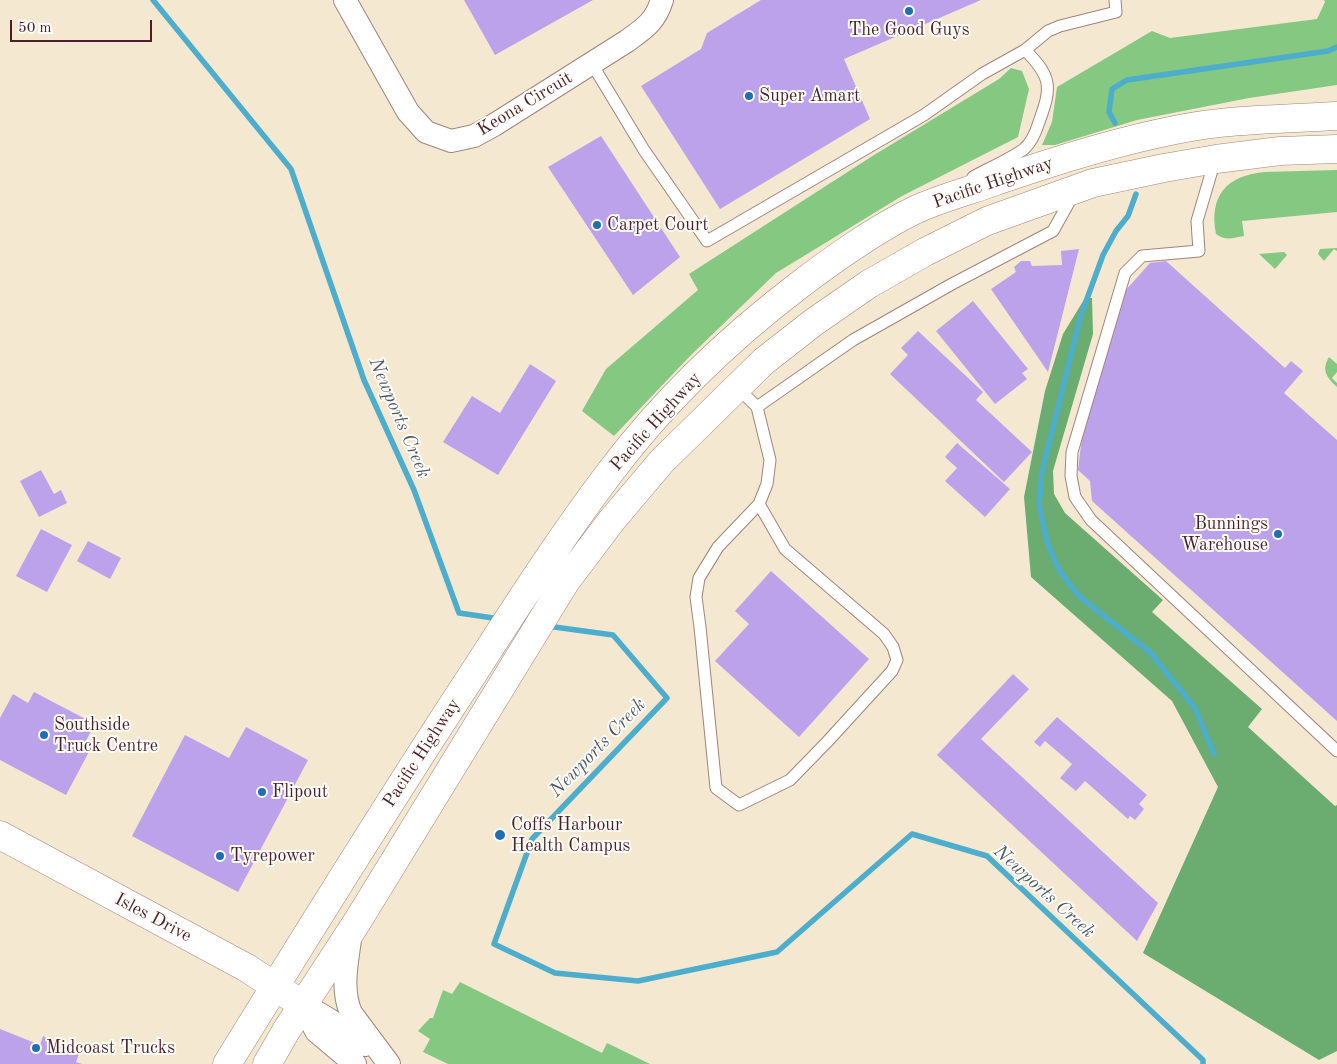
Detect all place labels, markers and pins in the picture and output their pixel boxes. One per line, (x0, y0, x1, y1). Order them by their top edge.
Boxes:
marker: The Good Guys (903, 5, 915, 17)
place label: The Good Guys (848, 19, 970, 41)
place label: Super Amart (759, 85, 860, 107)
marker: Super Amart (743, 90, 755, 102)
place label: Carpet Court (607, 214, 709, 236)
marker: Carpet Court (591, 219, 603, 231)
place label: Bunnings Warehouse (1181, 513, 1268, 556)
marker: Bunnings Warehouse (1272, 528, 1284, 540)
place label: Southside Truck Centre (54, 714, 158, 756)
marker: Southside Truck Centre (38, 729, 50, 741)
place label: Flipout (272, 781, 328, 803)
marker: Flipout (256, 786, 268, 798)
place label: Coffs Harbour Health Campus (511, 814, 630, 856)
marker: Coffs Harbour Health Campus (493, 828, 507, 842)
place label: Tyrepower (230, 845, 315, 867)
marker: Tyrepower (214, 850, 226, 862)
place label: Midcoast Trucks (46, 1037, 175, 1059)
marker: Midcoast Trucks (30, 1042, 42, 1054)

